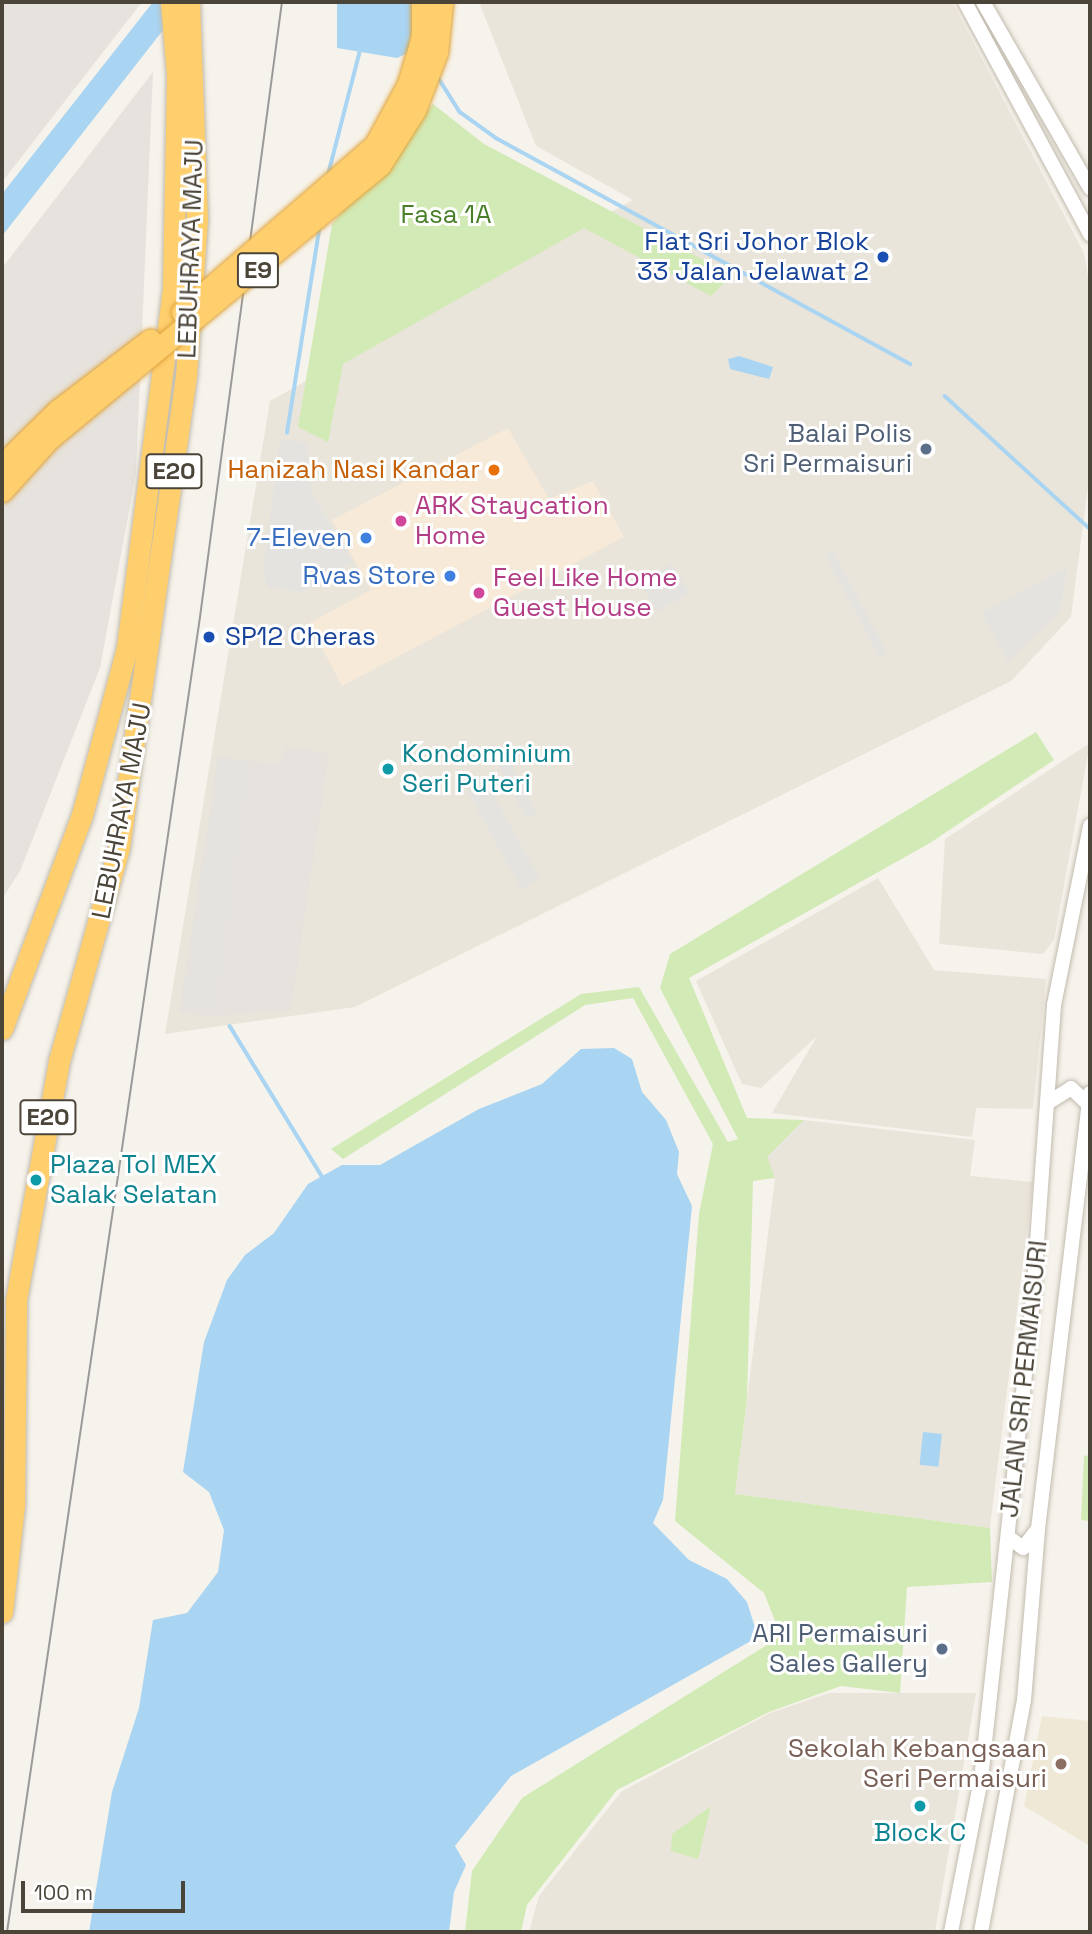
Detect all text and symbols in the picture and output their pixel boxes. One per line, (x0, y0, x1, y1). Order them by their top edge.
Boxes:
street label: LEBUHRAYA MAJU (172, 139, 210, 359)
park label: Fasa 1A (400, 199, 492, 231)
place label: Flat Sri Johor Blok 33 Jalan Jelawat 2 (637, 226, 869, 288)
road number: E9 (235, 249, 281, 290)
marker: Flat Sri Johor Blok 33 Jalan Jelawat 2 (875, 249, 891, 265)
place label: Balai Polis Sri Permaisuri (743, 418, 912, 480)
marker: Balai Polis Sri Permaisuri (918, 441, 934, 457)
road number: E20 (144, 450, 204, 492)
place label: Hanizah Nasi Kandar (228, 454, 480, 486)
marker: Hanizah Nasi Kandar (486, 462, 502, 478)
place label: ARK Staycation Home (415, 490, 609, 552)
marker: ARK Staycation Home (393, 513, 409, 529)
place label: 7-Eleven (246, 522, 352, 554)
marker: 7-Eleven (358, 530, 374, 546)
place label: Rvas Store (303, 560, 436, 592)
place label: Feel Like Home Guest House (493, 562, 678, 624)
marker: Rvas Store (442, 568, 458, 584)
marker: Feel Like Home Guest House (471, 585, 487, 601)
place label: SP12 Cheras (225, 621, 376, 653)
marker: SP12 Cheras (199, 627, 219, 647)
street label: LEBUHRAYA MAJU (86, 700, 158, 922)
place label: Kondominium Seri Puteri (402, 738, 571, 800)
marker: Kondominium Seri Puteri (380, 761, 396, 777)
road number: E20 (18, 1097, 78, 1138)
place label: Plaza Tol MEX Salak Selatan (50, 1149, 218, 1210)
marker: Plaza Tol MEX Salak Selatan (28, 1172, 44, 1188)
street label: JALAN SRI PERMAISURI (994, 1239, 1054, 1519)
place label: ARI Permaisuri Sales Gallery (752, 1618, 928, 1680)
marker: ARI Permaisuri Sales Gallery (934, 1641, 950, 1657)
place label: Sekolah Kebangsaan Seri Permaisuri (788, 1733, 1047, 1795)
marker: Sekolah Kebangsaan Seri Permaisuri (1053, 1756, 1069, 1772)
marker: Block C (912, 1798, 928, 1814)
place label: Block C (874, 1817, 966, 1849)
scale bar (24, 1868, 189, 1912)
text: 100 m (34, 1879, 93, 1906)

